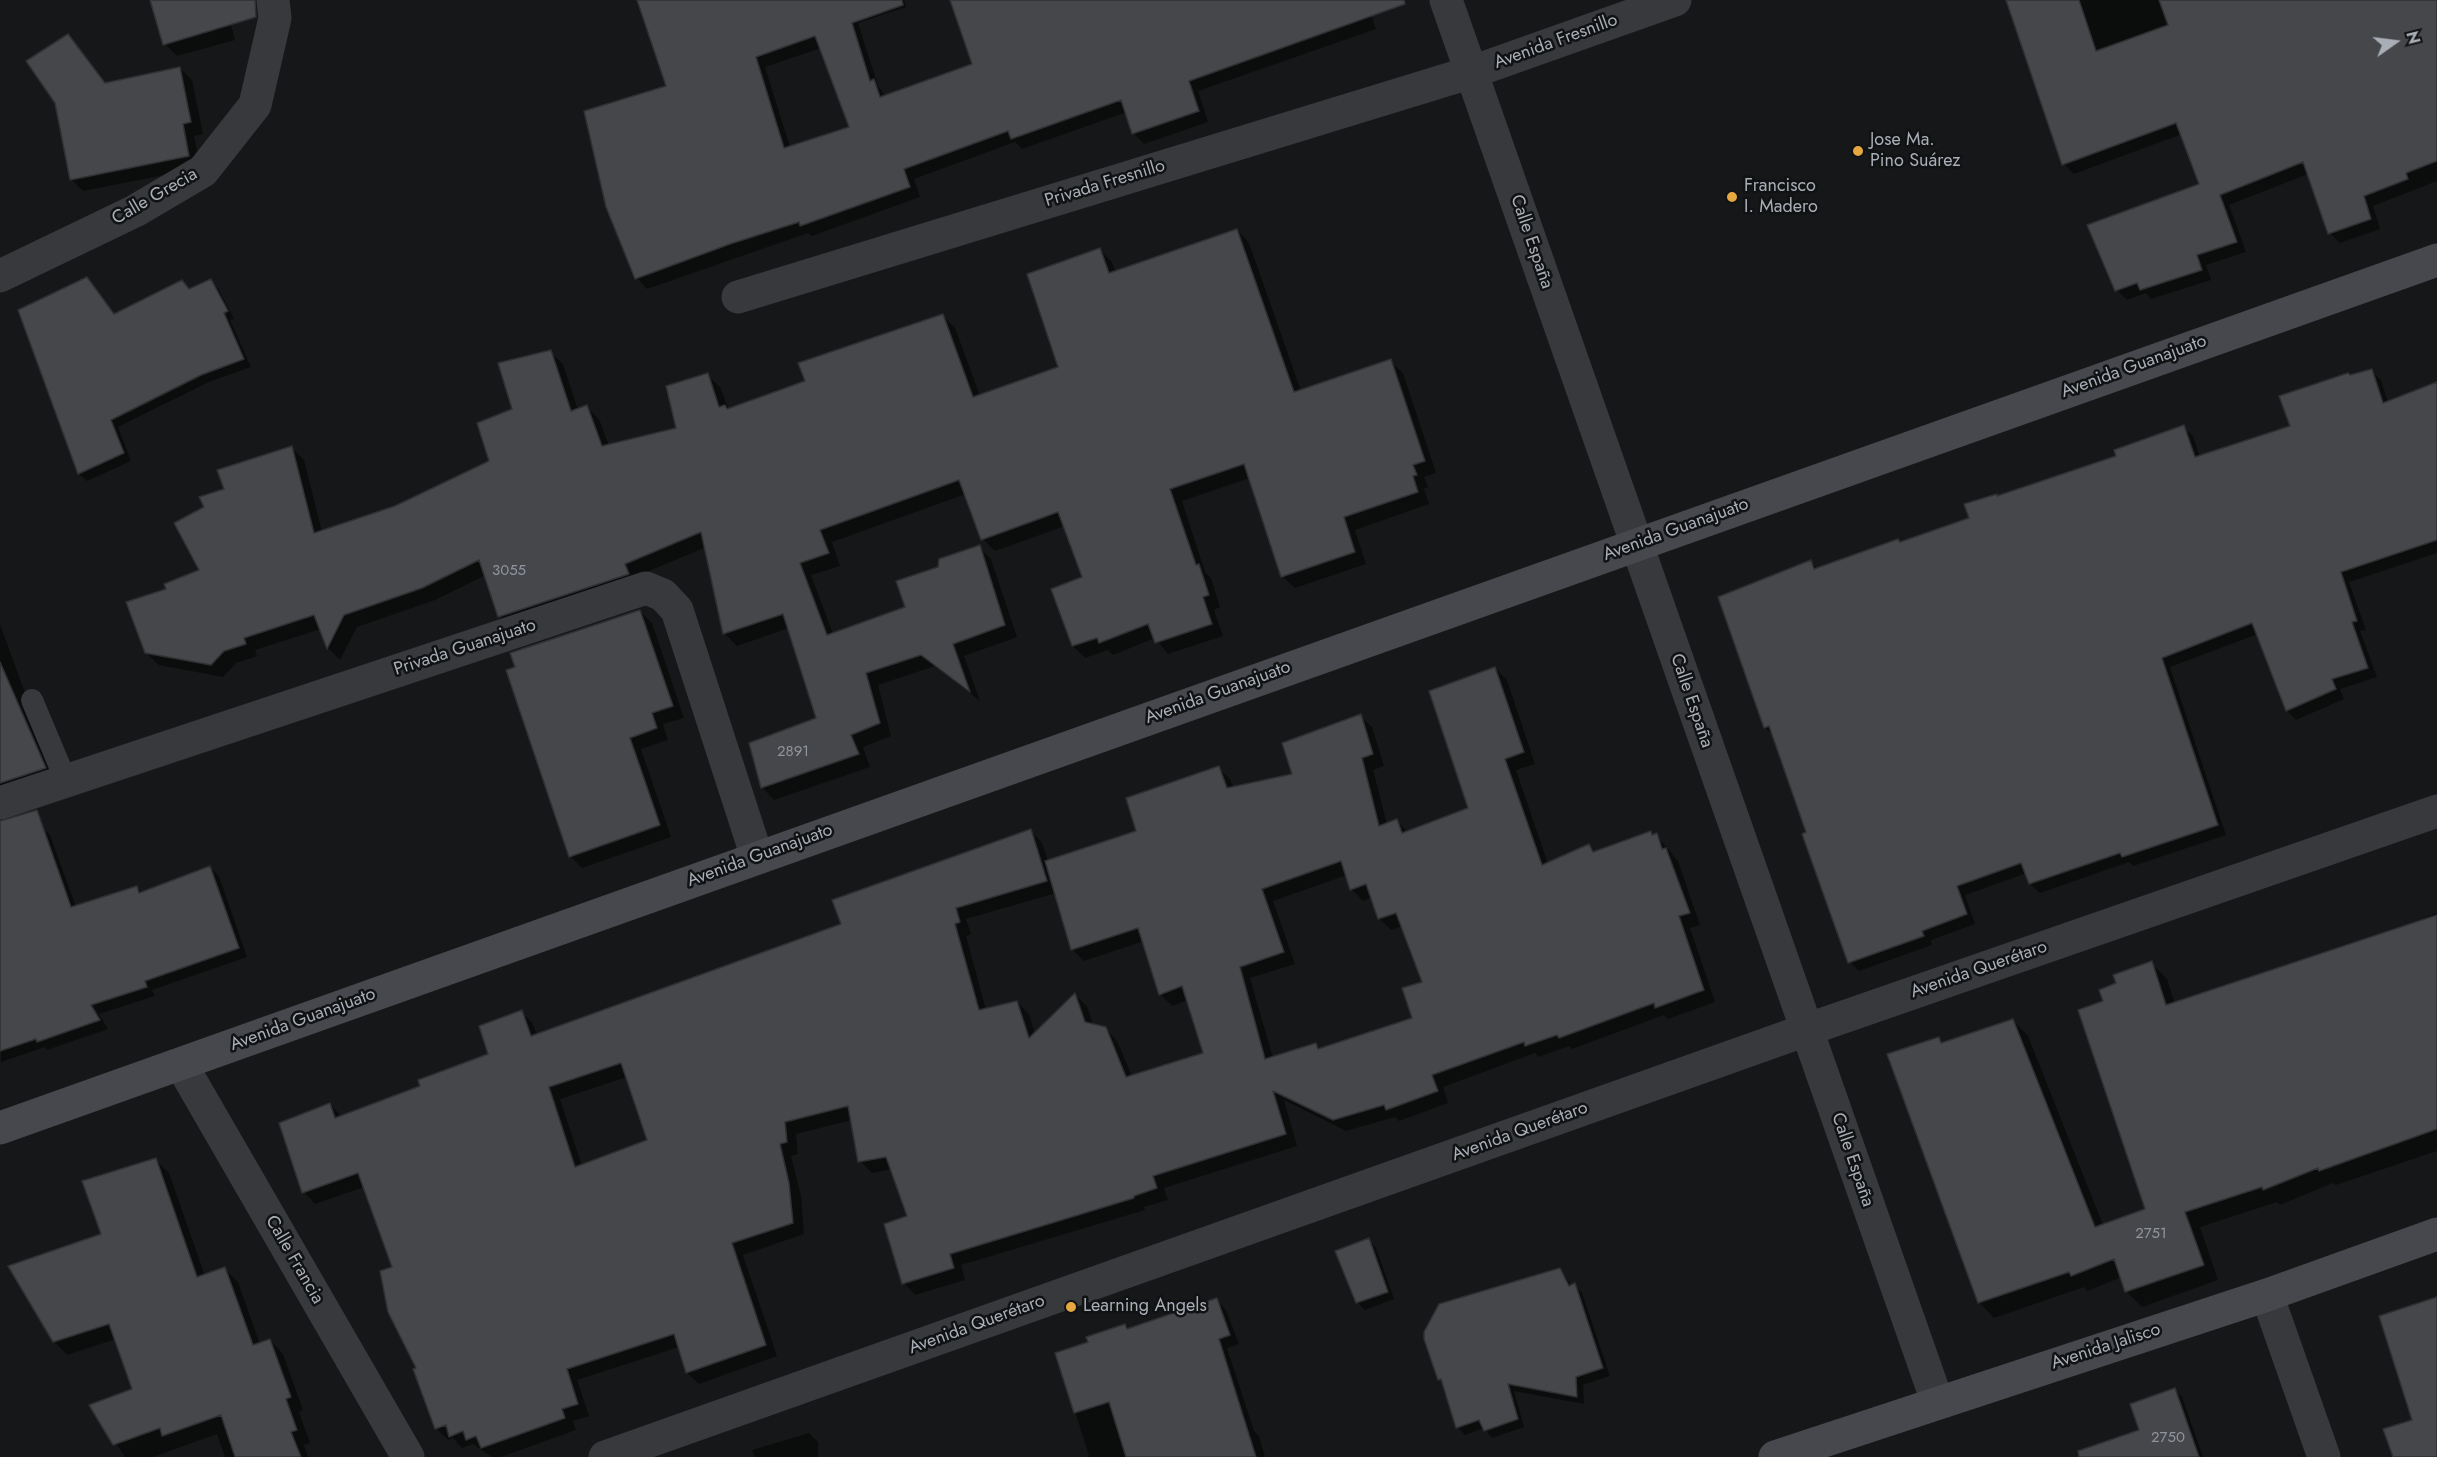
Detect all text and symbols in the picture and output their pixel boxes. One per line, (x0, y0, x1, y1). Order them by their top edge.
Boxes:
street label: Avenida Fresnillo (1491, 10, 1621, 74)
north arrow (2365, 12, 2425, 72)
text: N (2400, 29, 2426, 46)
place label: Jose Ma. Pino Suárez (1870, 130, 1960, 172)
marker: Jose Ma. Pino Suárez (1851, 144, 1865, 158)
street label: Privada Fresnillo (1042, 155, 1168, 213)
street label: Calle Grecia (108, 164, 202, 230)
place label: Francisco I. Madero (1744, 176, 1818, 219)
marker: Francisco I. Madero (1725, 190, 1739, 204)
street label: Calle España (1505, 192, 1557, 292)
street label: Avenida Guanajuato (2058, 331, 2210, 403)
street label: Avenida Guanajuato (1600, 494, 1752, 566)
house number: 3055 (492, 562, 526, 580)
street label: Privada Guanajuato (391, 615, 539, 681)
street label: Calle España (1665, 651, 1717, 751)
street label: Avenida Guanajuato (1142, 657, 1294, 729)
house number: 2891 (777, 743, 809, 761)
street label: Avenida Guanajuato (684, 820, 836, 892)
street label: Avenida Querétaro (1908, 936, 2050, 1004)
street label: Avenida Guanajuato (227, 984, 379, 1056)
street label: Avenida Querétaro (1449, 1097, 1591, 1167)
street label: Calle España (1826, 1110, 1878, 1210)
street label: Calle Francia (260, 1212, 328, 1308)
house number: 2751 (2135, 1225, 2167, 1243)
street label: Avenida Querétaro (906, 1290, 1048, 1360)
place label: Learning Angels (1083, 1296, 1207, 1318)
marker: Learning Angels (1064, 1300, 1078, 1314)
street label: Avenida Jalisco (2049, 1319, 2163, 1375)
house number: 2750 (2151, 1429, 2185, 1447)

